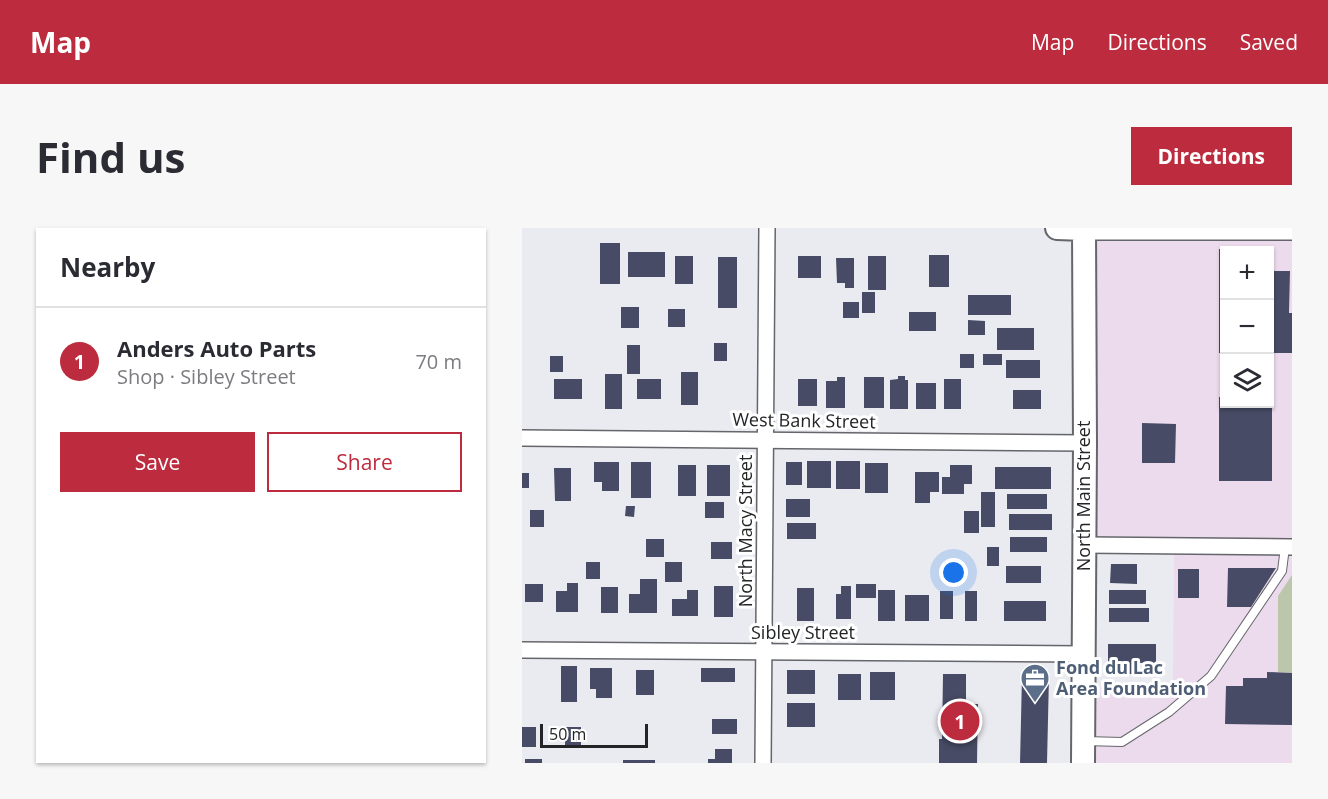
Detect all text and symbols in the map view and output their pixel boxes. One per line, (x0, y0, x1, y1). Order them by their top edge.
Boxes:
text: Map (30, 23, 91, 61)
text: Map (1031, 28, 1074, 56)
text: Directions (1107, 28, 1207, 56)
text: Saved (1240, 28, 1298, 56)
button: Directions (1131, 127, 1292, 185)
text: Find us (36, 128, 185, 185)
map controls (1220, 246, 1274, 408)
button: + (1220, 246, 1274, 300)
text: Nearby (60, 249, 155, 285)
button: − (1220, 300, 1274, 354)
text: Anders Auto Parts (117, 333, 316, 363)
text: 1 (74, 348, 85, 375)
text: 70 m (415, 348, 462, 375)
button: layers (1220, 354, 1274, 408)
text: Shop · Sibley Street (117, 363, 296, 390)
street label: West Bank Street (732, 407, 876, 433)
street label: North Main Street (1071, 421, 1095, 571)
button: Save (60, 432, 255, 492)
button: Share (267, 432, 462, 492)
street label: North Macy Street (733, 455, 757, 607)
your location (939, 558, 968, 587)
street label: Sibley Street (751, 620, 855, 644)
place label: Fond du Lac Area Foundation (1056, 655, 1206, 700)
office icon: Fond du Lac Area Foundation (1019, 662, 1051, 704)
pin: 1 (940, 698, 980, 744)
scale bar (540, 721, 648, 748)
text: 50 m (549, 723, 586, 745)

